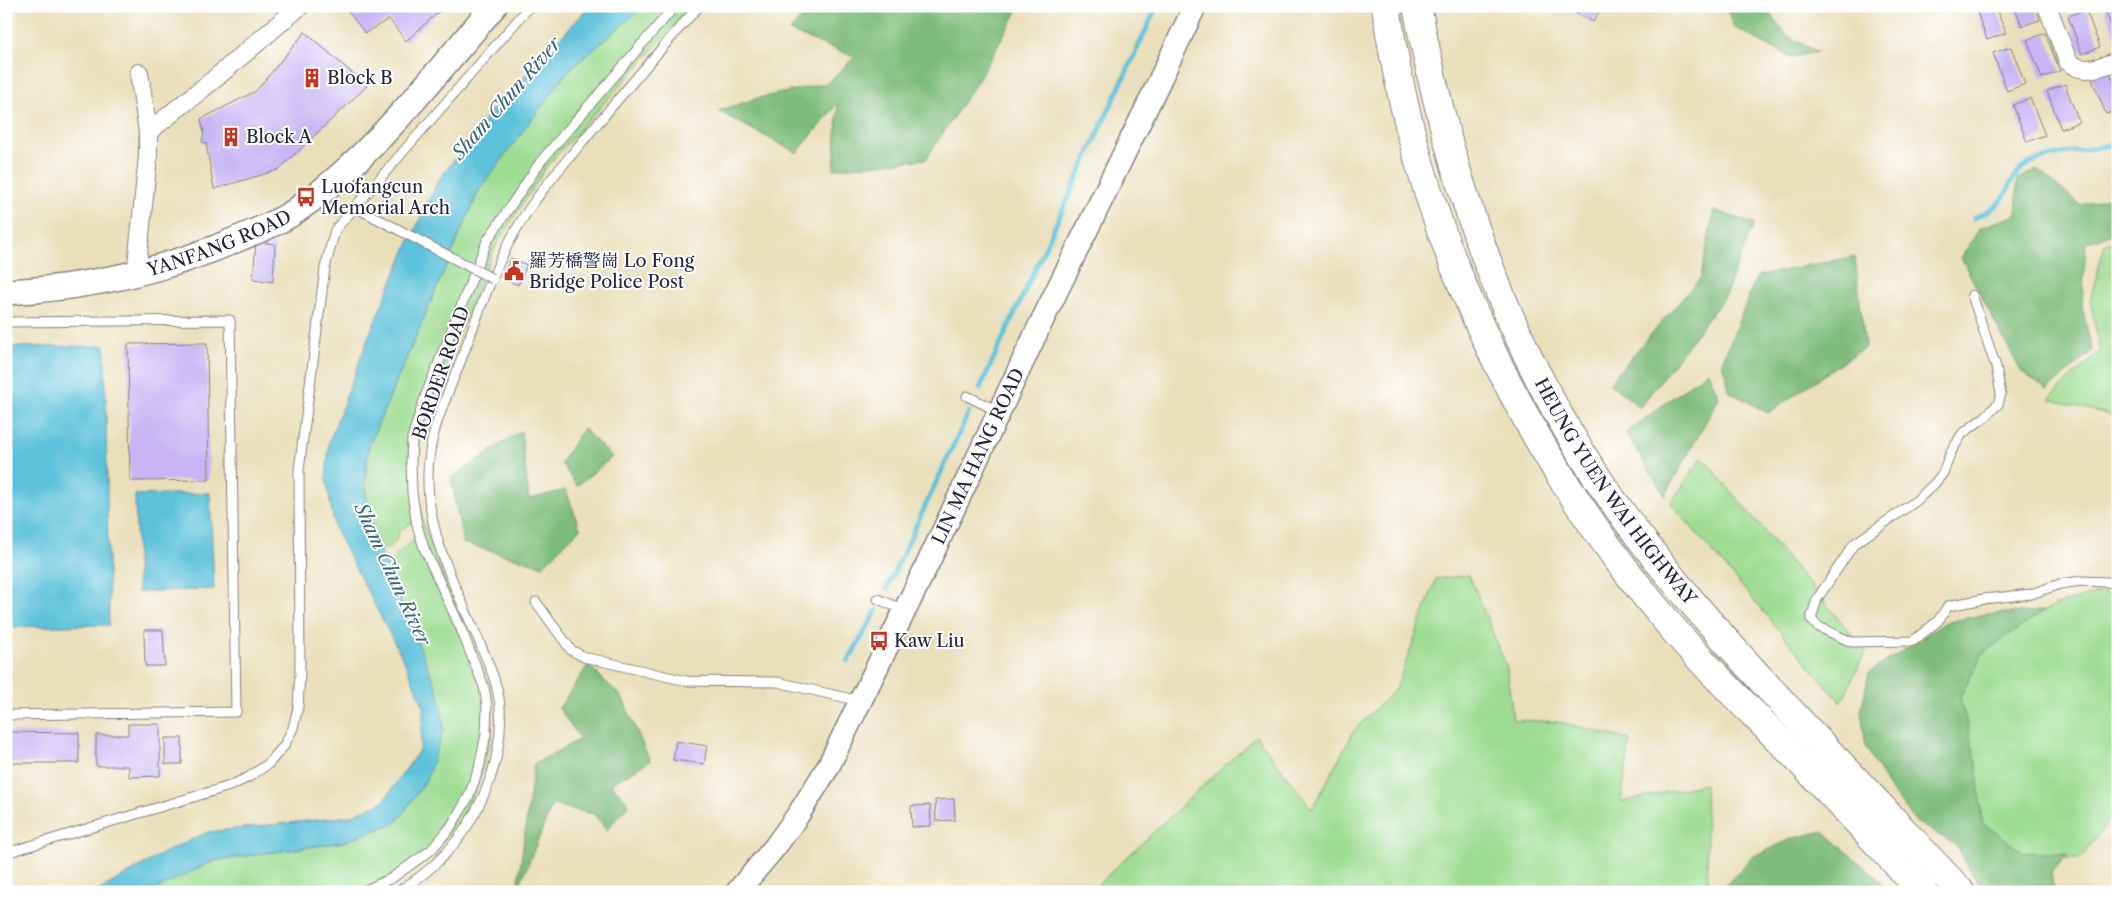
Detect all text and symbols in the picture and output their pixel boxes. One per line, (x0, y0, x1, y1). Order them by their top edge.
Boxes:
water label: Sham Chun River (446, 32, 567, 165)
building icon: Block B (301, 67, 323, 89)
place label: Block B (327, 67, 393, 89)
building icon: Block A (220, 126, 242, 148)
place label: Block A (246, 126, 312, 148)
place label: Luofangcun Memorial Arch (321, 176, 450, 219)
bus stop icon: Luofangcun Memorial Arch (295, 186, 317, 208)
street label: YANFANG ROAD (144, 205, 295, 281)
place label: 羅芳橋警崗 Lo Fong Bridge Police Post (529, 250, 695, 293)
public building icon: 羅芳橋警崗 Lo Fong Bridge Police Post (503, 260, 525, 282)
street label: BORDER ROAD (408, 303, 474, 443)
street label: LIN MA HANG ROAD (927, 365, 1029, 548)
street label: HEUNG YUEN WAI HIGHWAY (1530, 374, 1702, 611)
water label: Sham Chun River (349, 498, 436, 650)
bus stop icon: Kaw Liu (868, 630, 890, 652)
place label: Kaw Liu (894, 630, 965, 652)

